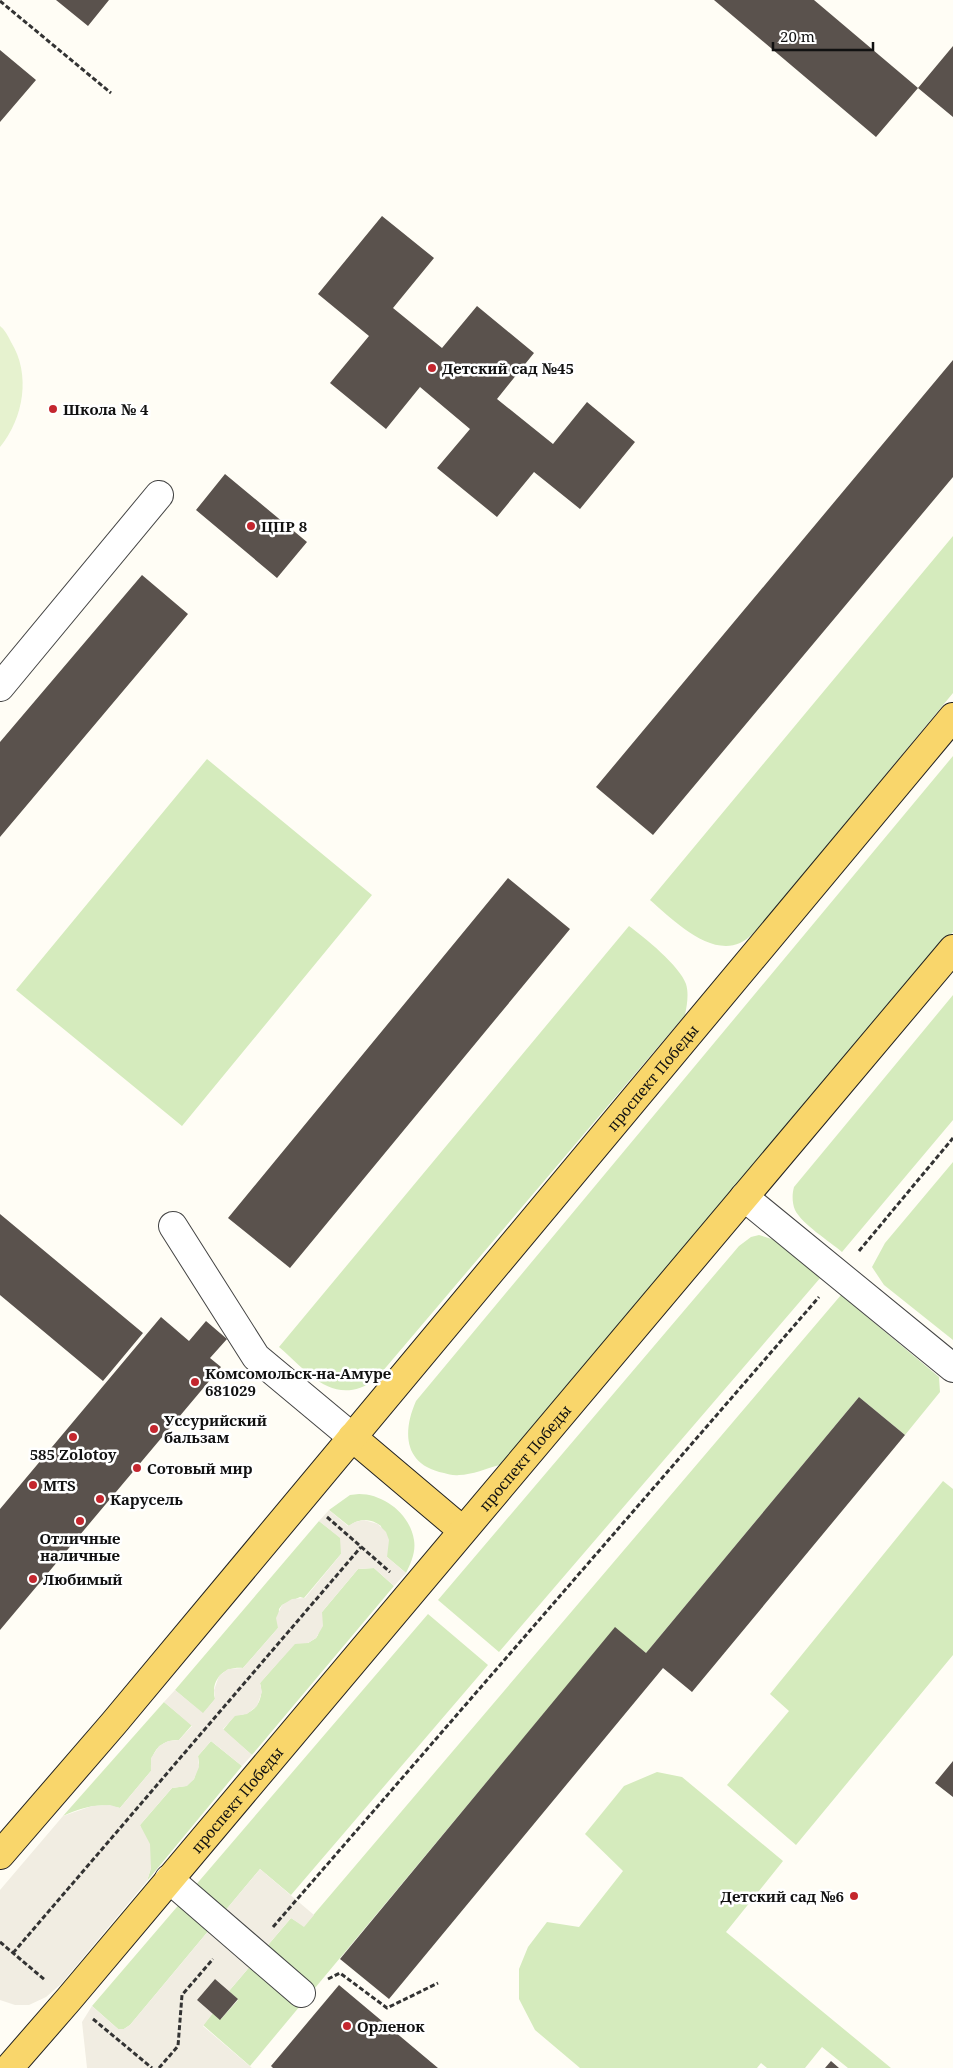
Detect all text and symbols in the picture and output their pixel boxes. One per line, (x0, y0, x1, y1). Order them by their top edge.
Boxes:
scale bar (773, 20, 873, 52)
text: 20 m (780, 26, 815, 46)
place label: Детский сад №45 (442, 358, 574, 378)
marker: Детский сад №45 (426, 362, 438, 374)
place label: Школа № 4 (63, 399, 149, 419)
marker: Школа № 4 (47, 403, 59, 415)
place label: ЦПР 8 (261, 516, 307, 536)
marker: ЦПР 8 (245, 520, 257, 532)
street label: проспект Победы (602, 1020, 703, 1135)
place label: Комсомольск-на-Амуре 681029 (205, 1363, 391, 1400)
marker: Комсомольск-на-Амуре 681029 (189, 1376, 201, 1388)
street label: проспект Победы (474, 1400, 575, 1515)
place label: Уссурийский бальзам (164, 1410, 267, 1447)
marker: Уссурийский бальзам (148, 1423, 160, 1435)
marker: 585 Zolotoy (67, 1431, 79, 1443)
place label: 585 Zolotoy (30, 1444, 117, 1464)
place label: Сотовый мир (147, 1458, 253, 1478)
marker: Сотовый мир (131, 1462, 143, 1474)
place label: MTS (43, 1475, 76, 1495)
marker: MTS (27, 1479, 39, 1491)
place label: Карусель (110, 1489, 183, 1509)
marker: Карусель (94, 1493, 106, 1505)
marker: Отличные наличные (74, 1515, 86, 1527)
place label: Отличные наличные (39, 1528, 121, 1565)
place label: Любимый (43, 1569, 123, 1589)
marker: Любимый (27, 1573, 39, 1585)
street label: проспект Победы (186, 1742, 287, 1857)
place label: Детский сад №6 (721, 1886, 844, 1906)
marker: Детский сад №6 (848, 1890, 860, 1902)
place label: Орленок (357, 2016, 425, 2036)
marker: Орленок (341, 2020, 353, 2032)

